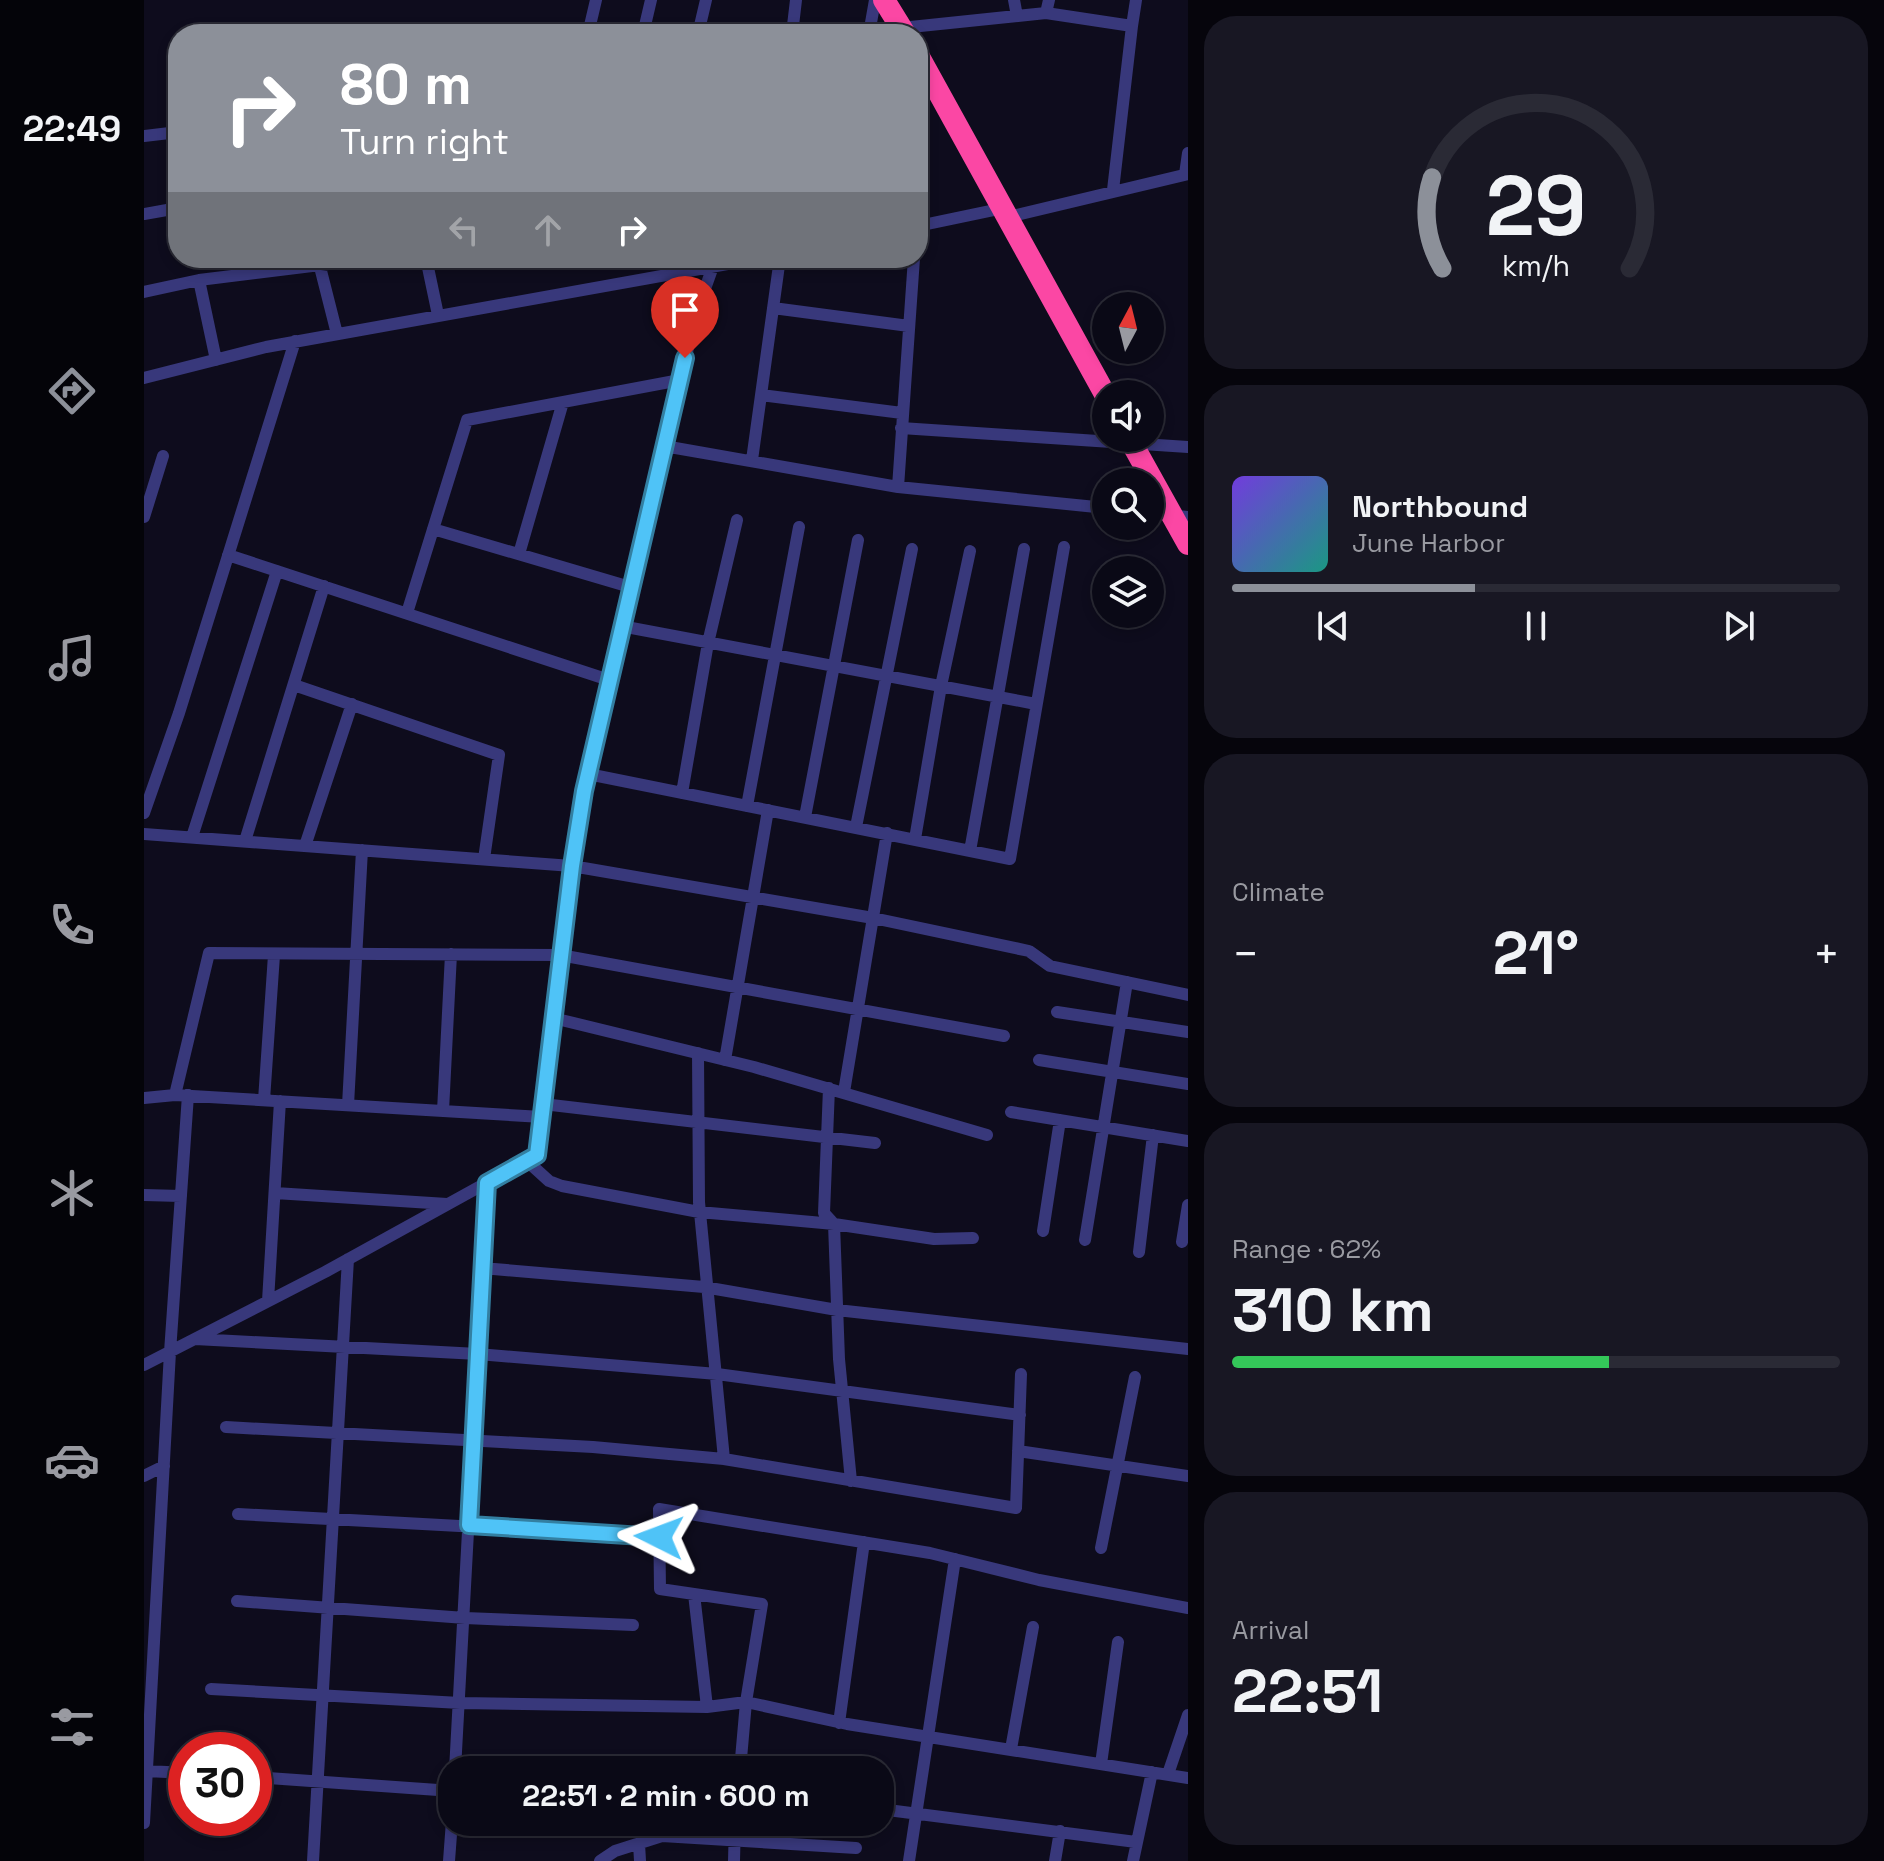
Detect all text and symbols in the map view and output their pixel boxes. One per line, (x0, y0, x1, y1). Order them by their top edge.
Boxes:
text: 80 m (340, 49, 472, 120)
icon: right (208, 56, 312, 160)
text: 22:49 (23, 106, 121, 152)
text: Turn right (340, 119, 509, 165)
text: 29 (1486, 152, 1586, 258)
icon: left (442, 208, 486, 252)
icon: ahead (526, 208, 570, 252)
icon: right (610, 208, 654, 252)
text: km/h (1502, 248, 1570, 284)
pin (651, 276, 719, 358)
icon: arrive (663, 288, 707, 332)
north arrow (1092, 292, 1164, 364)
map controls (1092, 292, 1164, 628)
icon: directions (44, 363, 100, 419)
button: sound (1092, 380, 1164, 452)
button: search (1092, 468, 1164, 540)
text: Northbound (1352, 487, 1528, 526)
text: June Harbor (1352, 526, 1505, 560)
button: layers (1092, 556, 1164, 628)
icon: previous (1311, 604, 1355, 648)
icon: pause (1514, 604, 1558, 648)
icon: next (1717, 604, 1761, 648)
icon: music (44, 630, 100, 686)
text: Climate (1232, 875, 1325, 909)
icon: phone (44, 897, 100, 953)
text: 21° (1493, 915, 1579, 992)
text: − (1232, 926, 1259, 982)
text: + (1813, 926, 1840, 982)
icon: climate (44, 1165, 100, 1221)
text: Range · 62% (1232, 1232, 1381, 1266)
text: 310 km (1232, 1272, 1434, 1349)
icon: car (44, 1432, 100, 1488)
position arrow (617, 1495, 701, 1579)
text: Arrival (1232, 1613, 1309, 1647)
text: 22:51 (1232, 1653, 1383, 1730)
icon: filters (44, 1699, 100, 1755)
speed limit sign: 30 (168, 1732, 272, 1836)
text: 22:51 · 2 min · 600 m (522, 1776, 810, 1815)

